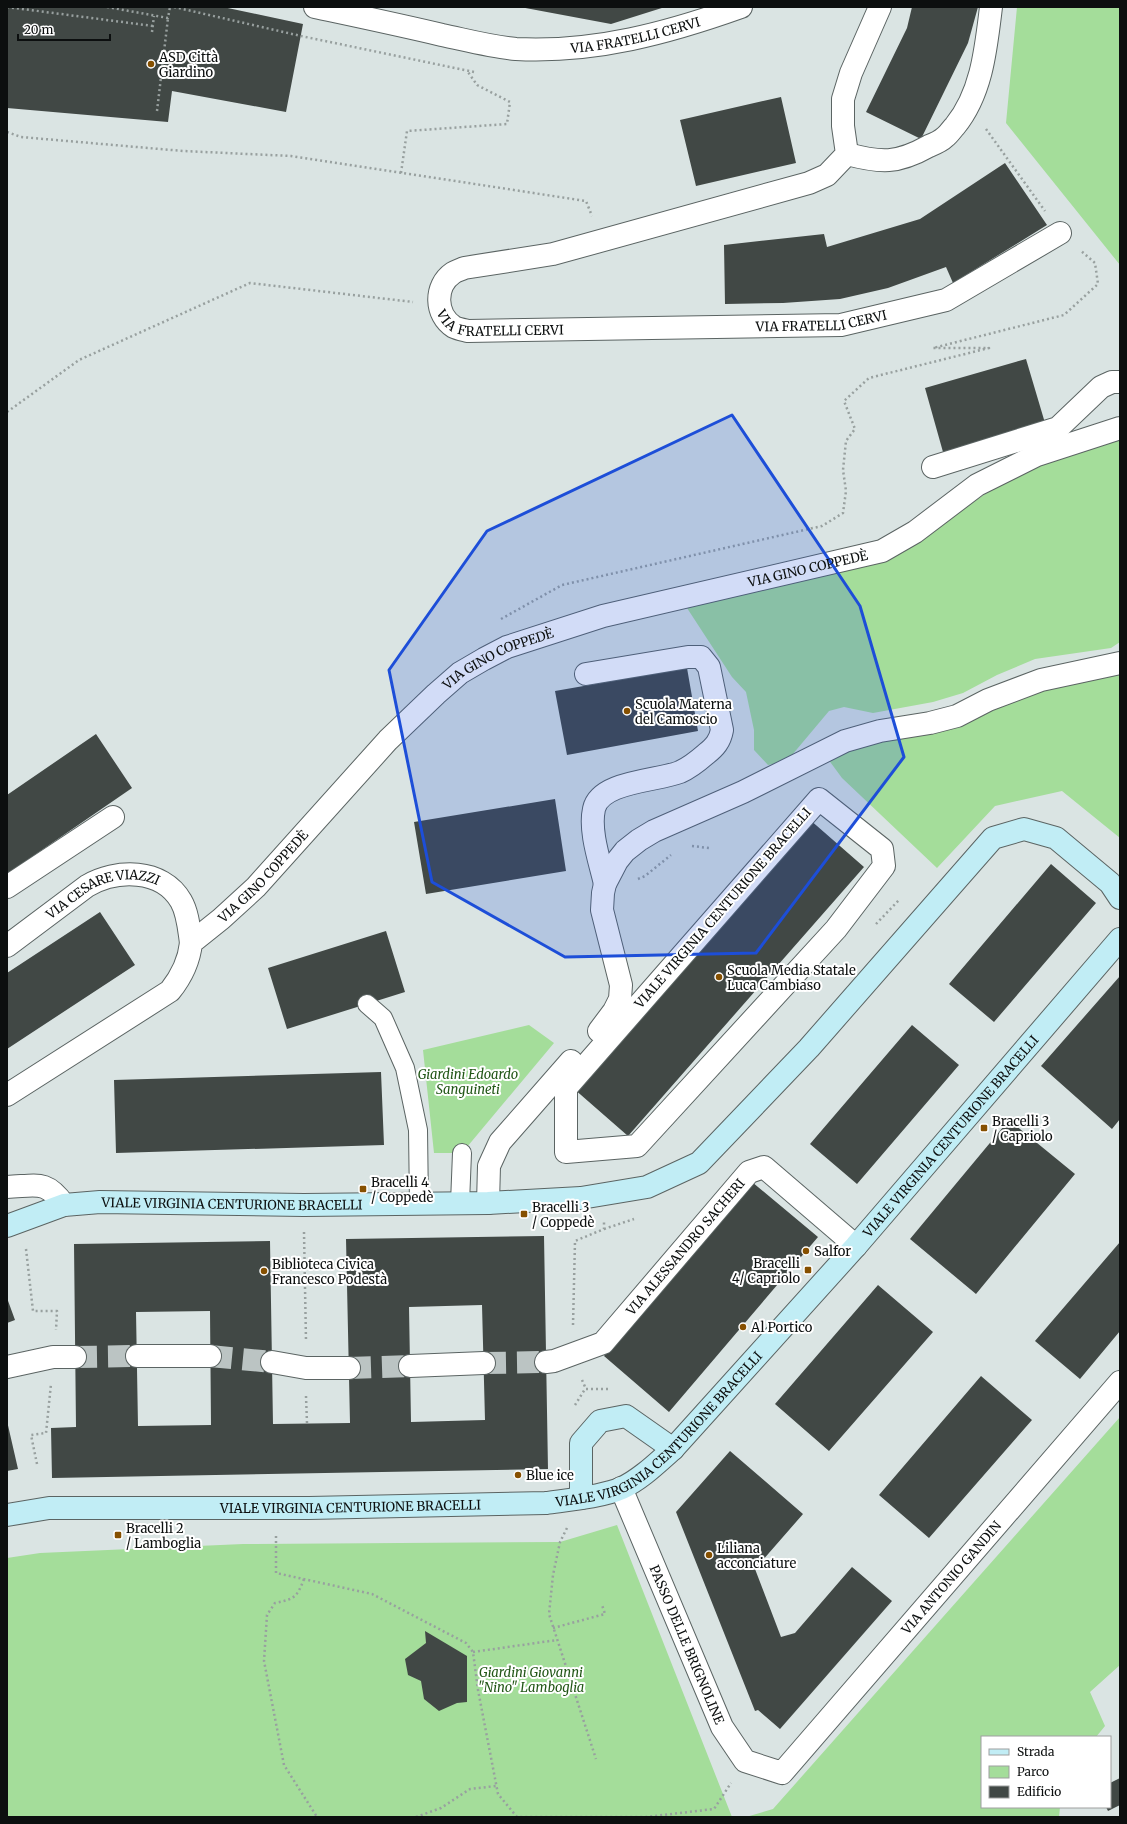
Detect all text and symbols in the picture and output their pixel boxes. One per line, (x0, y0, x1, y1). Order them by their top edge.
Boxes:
street label: VIA FRATELLI CERVI (569, 13, 702, 57)
scale bar (18, 16, 110, 42)
text: 20 m (24, 22, 53, 37)
place label: ASD Città Giardino (158, 49, 218, 81)
marker: ASD Città Giardino (146, 59, 156, 69)
street label: VIA FRATELLI CERVI (433, 306, 564, 340)
street label: VIA FRATELLI CERVI (755, 306, 889, 335)
street label: VIA GINO COPPEDÈ (745, 545, 870, 591)
street label: VIA GINO COPPEDÈ (438, 623, 556, 694)
place label: Scuola Materna del Camoscio (635, 696, 732, 728)
marker: Scuola Materna del Camoscio (622, 706, 632, 716)
street label: VIALE VIRGINIA CENTURIONE BRACELLI (630, 804, 815, 1013)
street label: VIA GINO COPPEDÈ (214, 825, 312, 927)
street label: VIA CESARE VIAZZI (42, 866, 163, 923)
place label: Scuola Media Statale Luca Cambiaso (727, 962, 856, 994)
marker: Scuola Media Statale Luca Cambiaso (714, 972, 724, 982)
street label: VIALE VIRGINIA CENTURIONE BRACELLI (858, 1031, 1042, 1241)
park label: Giardini Edoardo Sanguineti (418, 1066, 518, 1098)
place label: Bracelli 3 / Capriolo (992, 1113, 1053, 1145)
marker: Bracelli 3 / Capriolo (979, 1123, 989, 1133)
place label: Bracelli 4 / Coppedè (371, 1174, 433, 1206)
street label: VIA ALESSANDRO SACHERI (621, 1175, 749, 1319)
marker: Bracelli 4 / Coppedè (358, 1184, 368, 1194)
street label: VIALE VIRGINIA CENTURIONE BRACELLI (100, 1194, 363, 1214)
place label: Bracelli 3 / Coppedè (532, 1199, 594, 1231)
marker: Bracelli 3 / Coppedè (519, 1209, 529, 1219)
place label: Salfor (814, 1243, 851, 1260)
marker: Salfor (801, 1246, 811, 1256)
place label: Bracelli 4/ Capriolo (732, 1255, 800, 1287)
place label: Biblioteca Civica Francesco Podestà (272, 1256, 387, 1288)
marker: Bracelli 4/ Capriolo (803, 1265, 813, 1275)
marker: Biblioteca Civica Francesco Podestà (259, 1266, 269, 1276)
place label: Al Portico (750, 1319, 813, 1336)
marker: Al Portico (738, 1322, 748, 1332)
street label: VIALE VIRGINIA CENTURIONE BRACELLI (554, 1348, 766, 1510)
place label: Blue ice (526, 1467, 574, 1484)
marker: Blue ice (513, 1470, 523, 1480)
street label: VIALE VIRGINIA CENTURIONE BRACELLI (219, 1496, 481, 1517)
street label: VIA ANTONIO GANDIN (897, 1517, 1005, 1638)
place label: Bracelli 2 / Lamboglia (126, 1520, 201, 1552)
marker: Bracelli 2 / Lamboglia (113, 1530, 123, 1540)
place label: Liliana acconciature (717, 1540, 796, 1572)
marker: Liliana acconciature (704, 1550, 714, 1560)
street label: PASSO DELLE BRIGNOLINE (646, 1562, 729, 1728)
park label: Giardini Giovanni "Nino" Lamboglia (478, 1664, 584, 1696)
legend (981, 1736, 1111, 1808)
text: Strada (1017, 1744, 1055, 1759)
text: Parco (1017, 1764, 1049, 1779)
text: Edificio (1017, 1784, 1061, 1799)

